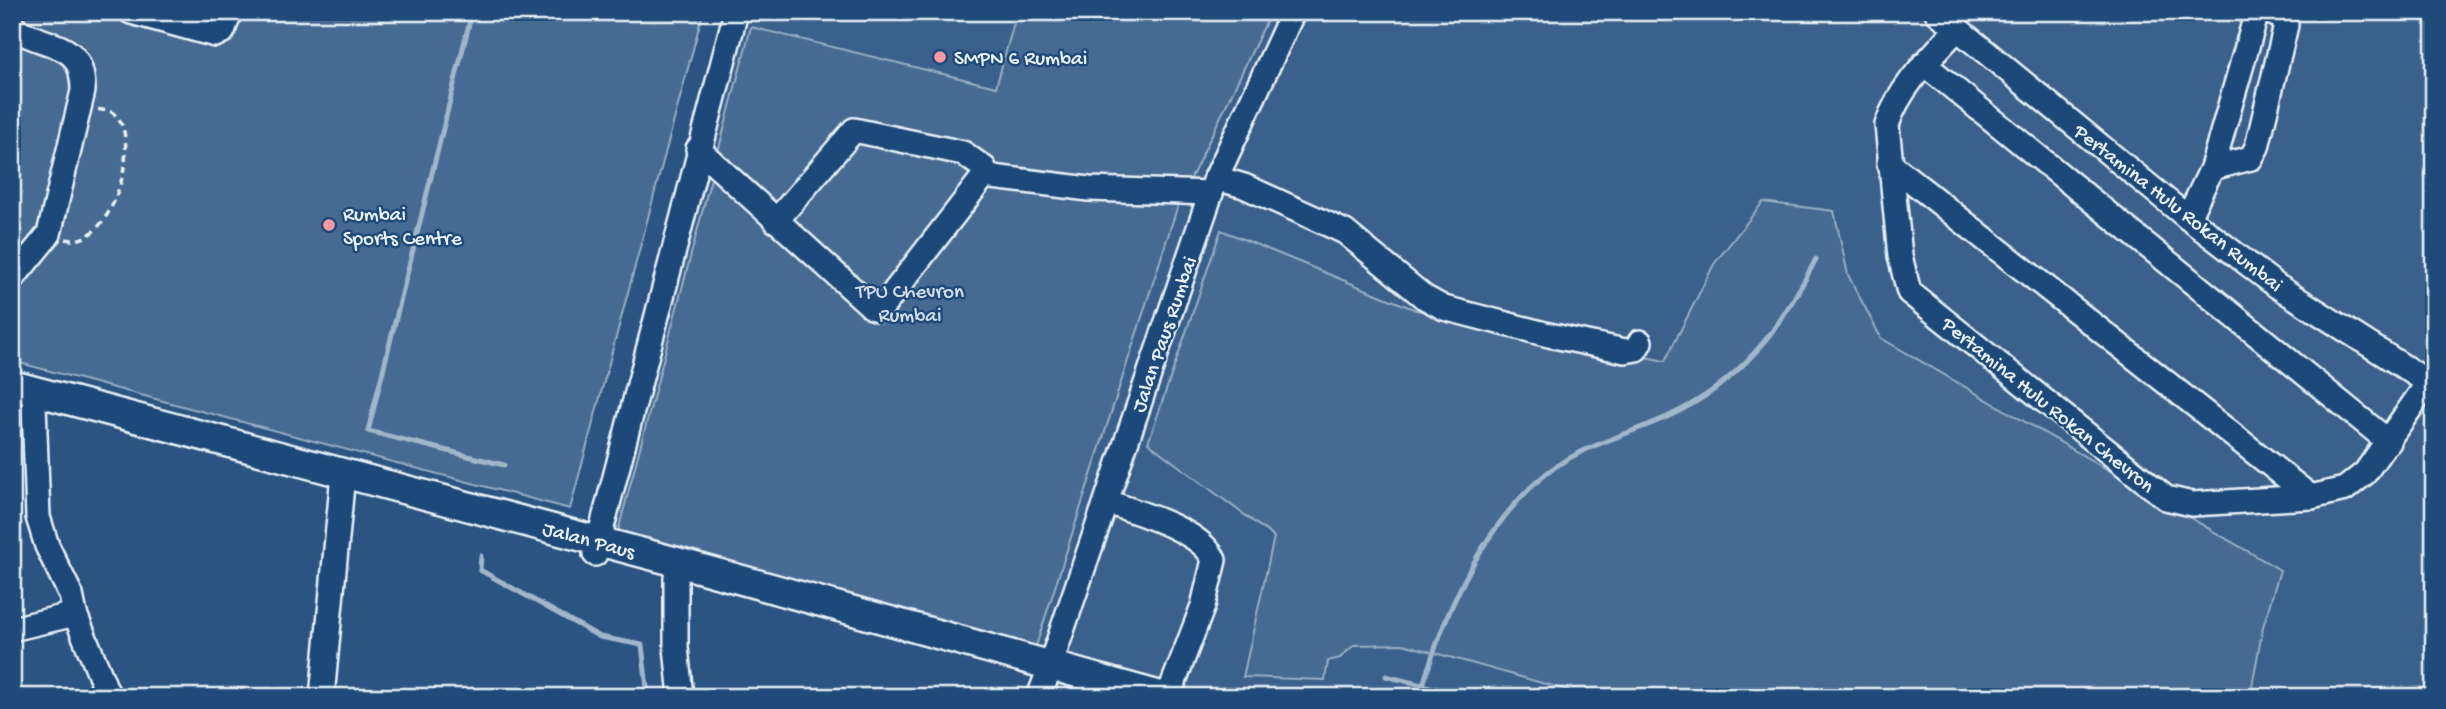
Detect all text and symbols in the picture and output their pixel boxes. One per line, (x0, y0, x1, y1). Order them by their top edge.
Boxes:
place label: SMPN 6 Rumbai (954, 48, 1087, 73)
marker: SMPN 6 Rumbai (932, 49, 948, 65)
street label: Pertamina Hulu Rokan Rumbai (2067, 120, 2286, 299)
place label: Rumbai Sports Centre (343, 204, 463, 253)
marker: Rumbai Sports Centre (321, 217, 337, 233)
street label: Jalan Paus Rumbai (1128, 254, 1205, 416)
park label: TPU Chevron Rumbai (855, 281, 964, 330)
street label: Pertamina Hulu Rokan Chevron (1935, 313, 2158, 500)
street label: Jalan Paus (539, 518, 638, 567)

